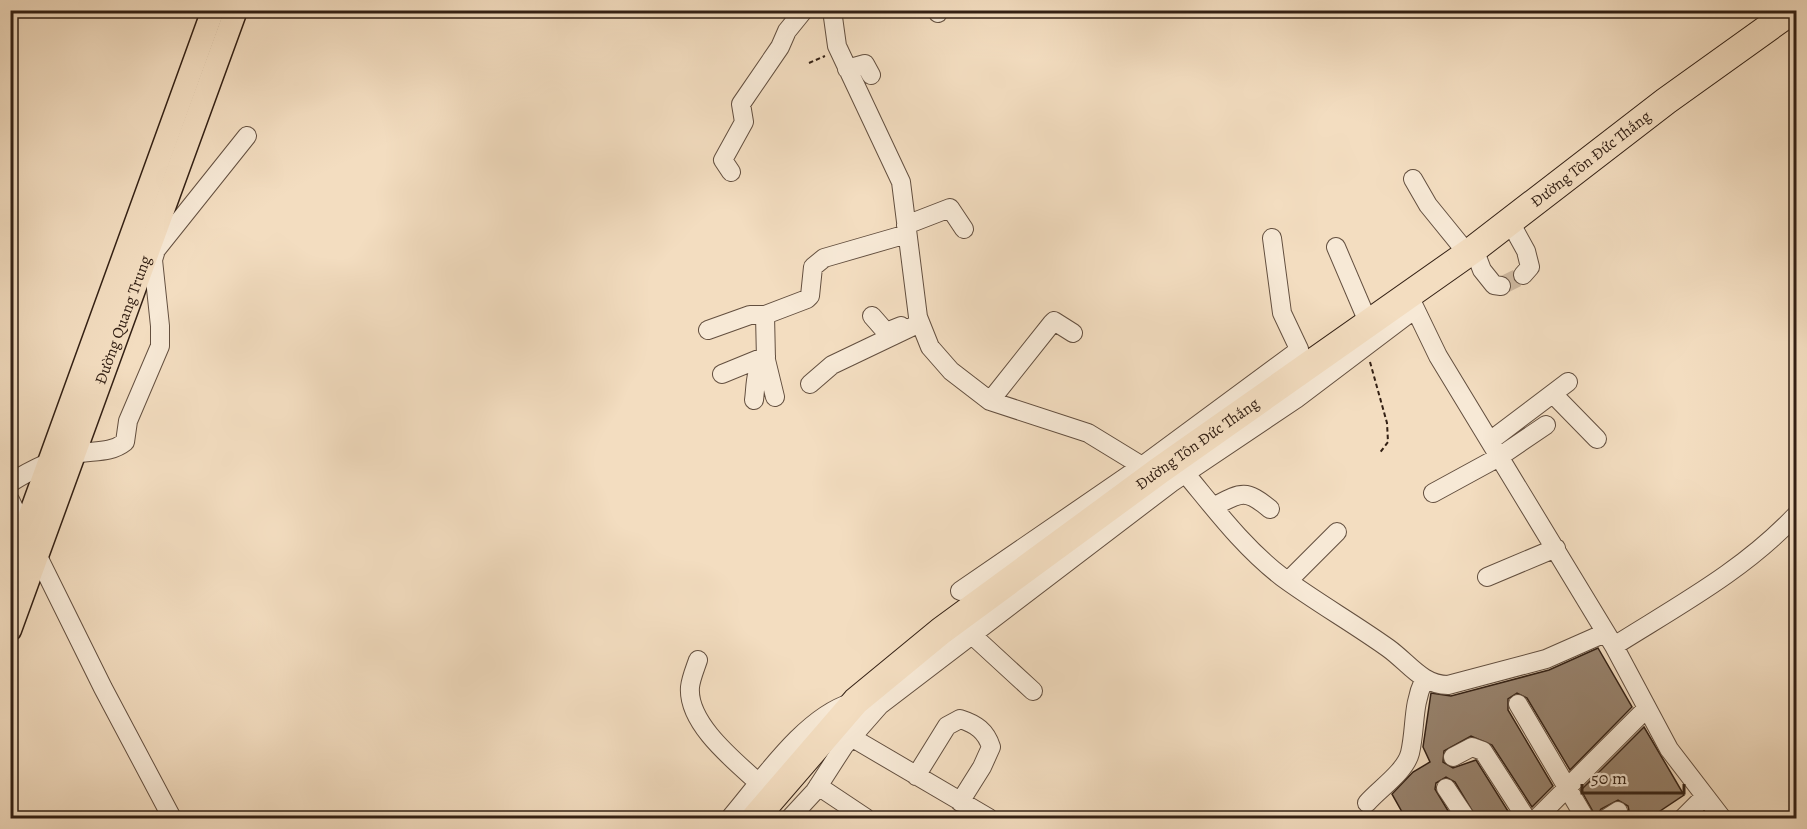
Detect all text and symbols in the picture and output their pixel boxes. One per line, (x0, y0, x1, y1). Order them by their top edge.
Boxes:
street label: Đường Tôn Đức Thắng (1526, 105, 1656, 212)
street label: Đường Quang Trung (89, 252, 157, 387)
street label: Đường Tôn Đức Thắng (1131, 393, 1263, 495)
scale bar (1582, 757, 1684, 795)
text: 50 m (1591, 766, 1627, 790)

